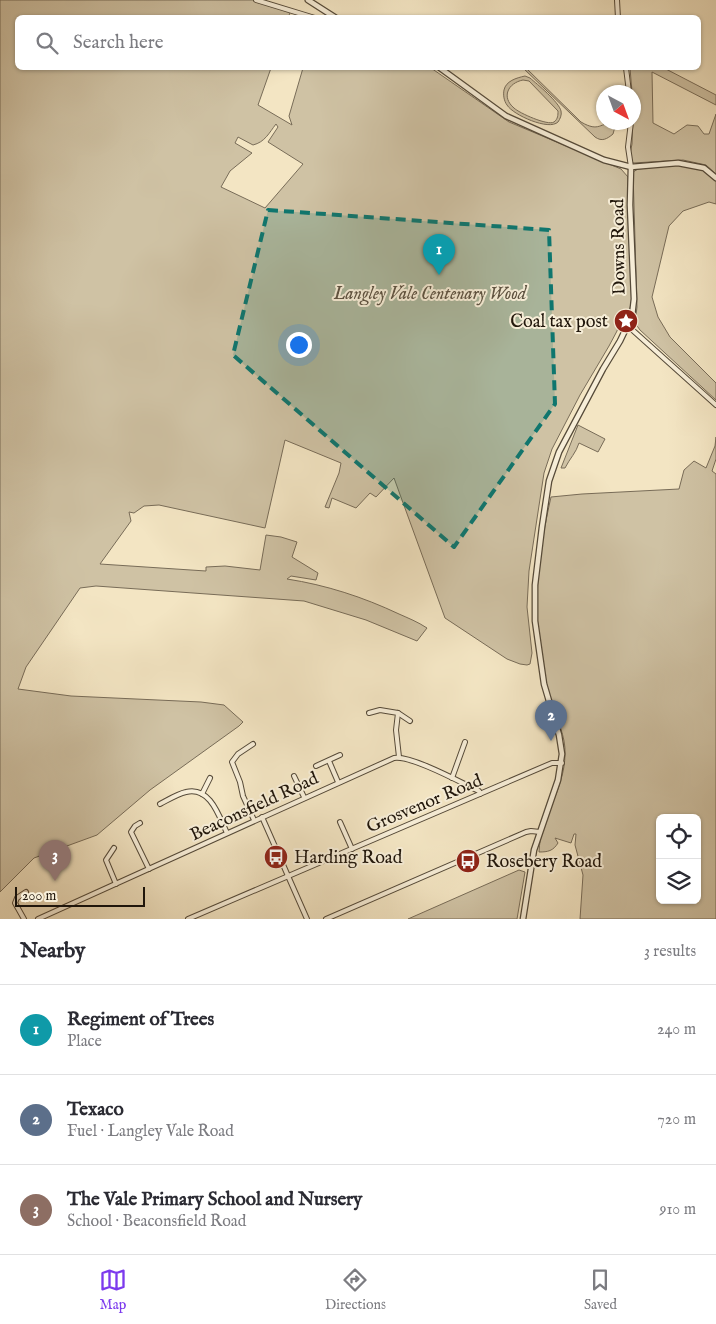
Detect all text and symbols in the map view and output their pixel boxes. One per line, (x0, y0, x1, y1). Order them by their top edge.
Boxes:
search box (15, 15, 701, 70)
icon: search (33, 29, 61, 57)
text: Search here (73, 31, 164, 55)
north arrow (596, 85, 641, 130)
street label: Downs Road (607, 198, 632, 295)
pin: 1 (423, 234, 455, 275)
park label: Langley Vale Centenary Wood (333, 283, 528, 306)
place icon: Coal tax post (613, 308, 639, 334)
place label: Coal tax post (510, 311, 608, 334)
your location (286, 332, 312, 358)
pin: 2 (535, 700, 567, 741)
street label: Beaconsfield Road (187, 767, 323, 847)
street label: Grosvenor Road (363, 769, 486, 839)
map controls (656, 814, 701, 904)
button: locate (656, 814, 701, 859)
pin: 3 (39, 840, 71, 881)
bus stop icon: Harding Road (263, 844, 289, 870)
place label: Harding Road (294, 847, 403, 870)
bus stop icon: Rosebery Road (455, 848, 481, 874)
place label: Rosebery Road (486, 851, 602, 874)
button: layers (656, 859, 701, 904)
scale bar (15, 884, 145, 907)
text: 200 m (22, 887, 56, 905)
text: Nearby (20, 938, 85, 965)
text: 3 results (644, 942, 696, 962)
text: Regiment of Trees (67, 1008, 214, 1032)
text: 1 (33, 1020, 39, 1040)
text: 240 m (657, 1020, 696, 1040)
text: Place (67, 1032, 102, 1052)
text: Texaco (67, 1098, 124, 1122)
text: 2 (32, 1110, 40, 1130)
text: 720 m (657, 1110, 696, 1130)
text: Fuel · Langley Vale Road (67, 1122, 234, 1142)
text: The Vale Primary School and Nursery (67, 1188, 362, 1212)
text: 3 (33, 1200, 39, 1220)
text: 910 m (659, 1200, 696, 1220)
text: School · Beaconsfield Road (67, 1212, 246, 1232)
tab: Map (99, 1266, 127, 1314)
tab: Directions (325, 1266, 386, 1314)
tab: Saved (584, 1266, 617, 1314)

